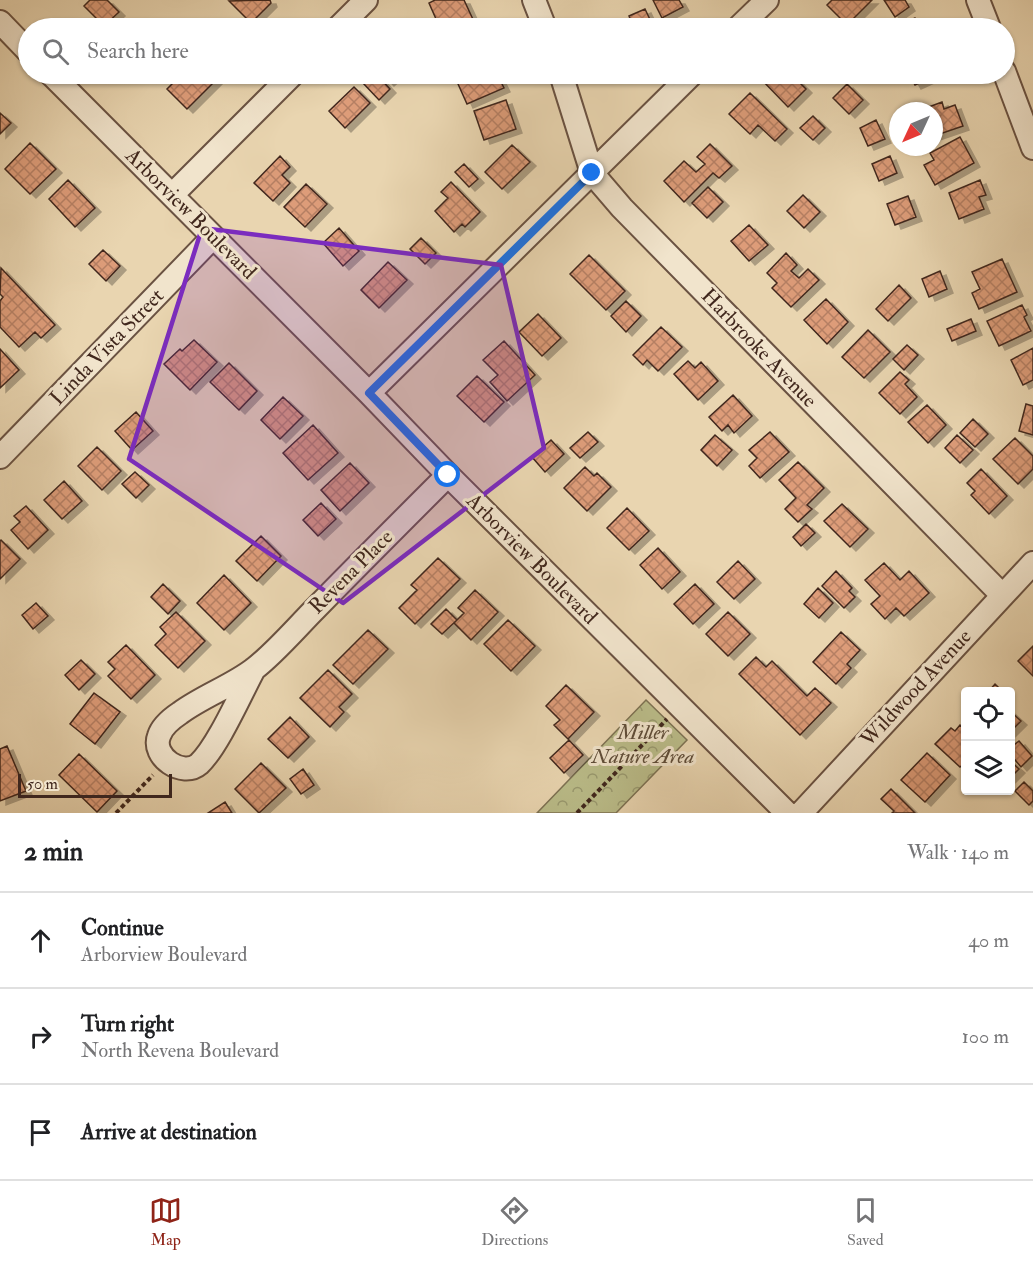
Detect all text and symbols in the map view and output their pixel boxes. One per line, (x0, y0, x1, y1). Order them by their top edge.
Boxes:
search box (18, 18, 1015, 84)
icon: search (39, 35, 72, 68)
text: Search here (87, 37, 189, 65)
north arrow (889, 102, 943, 156)
street label: Arborview Boulevard (119, 142, 263, 286)
route end (578, 159, 604, 185)
street label: Linda Vista Street (44, 282, 170, 411)
street label: Harbrooke Avenue (695, 283, 823, 413)
route start (434, 461, 460, 487)
street label: Arborview Boulevard (460, 487, 604, 631)
street label: Revena Place (303, 524, 399, 620)
street label: Wildwood Avenue (854, 623, 978, 753)
map controls (961, 687, 1015, 795)
button: locate (961, 687, 1015, 741)
park label: Miller Nature Area (591, 719, 695, 770)
button: layers (961, 741, 1015, 795)
scale bar (18, 771, 172, 798)
text: 50 m (27, 774, 58, 794)
text: 2 min (24, 836, 83, 868)
text: Walk · 140 m (907, 840, 1009, 865)
text: Continue (81, 914, 164, 942)
icon: ahead (24, 924, 57, 957)
text: 40 m (968, 928, 1009, 953)
text: Arborview Boulevard (81, 942, 247, 967)
text: Turn right (81, 1010, 174, 1038)
icon: right (24, 1020, 57, 1053)
text: 100 m (962, 1024, 1009, 1049)
text: North Revena Boulevard (81, 1038, 279, 1063)
icon: arrive (24, 1116, 57, 1149)
text: Arrive at destination (81, 1118, 257, 1146)
tab: Map (149, 1194, 182, 1250)
tab: Directions (481, 1194, 548, 1250)
tab: Saved (847, 1194, 884, 1250)

